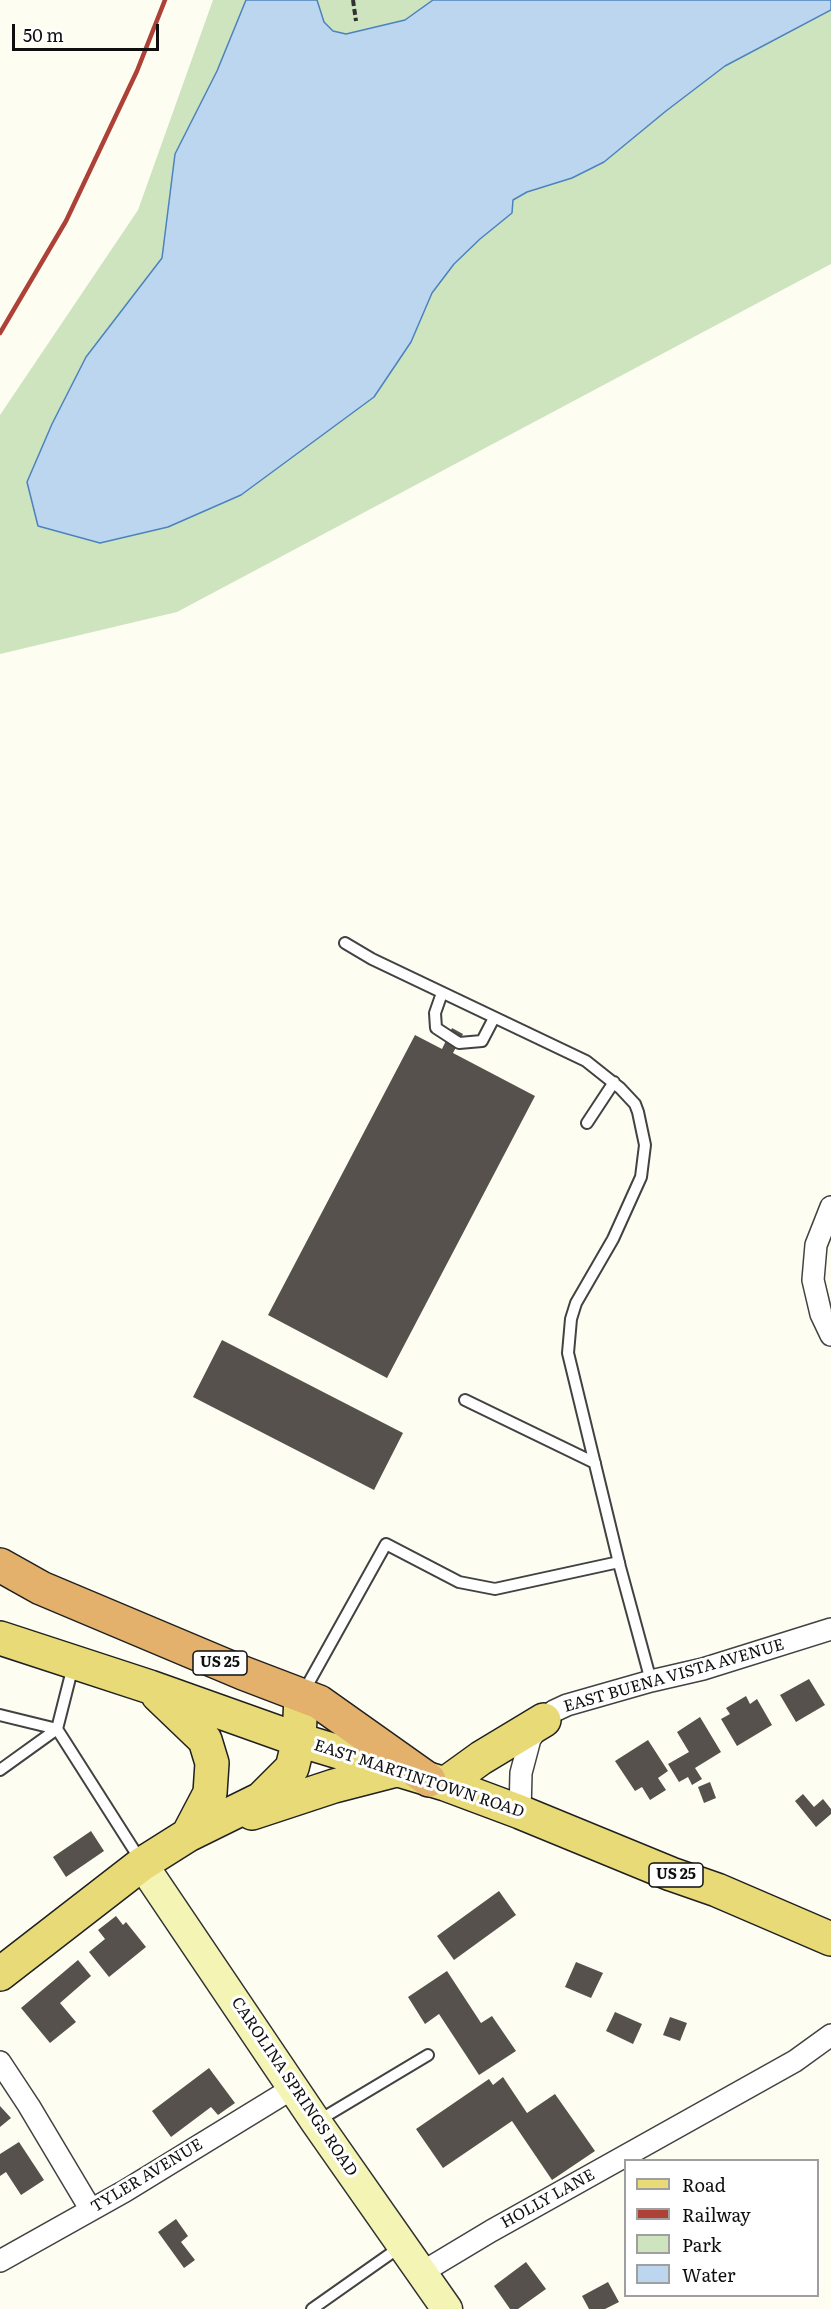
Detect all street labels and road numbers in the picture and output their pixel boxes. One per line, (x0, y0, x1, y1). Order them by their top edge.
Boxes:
street label: EAST BUENA VISTA AVENUE (561, 1635, 787, 1717)
road number: US 25 (193, 1651, 247, 1675)
street label: EAST MARTINTOWN ROAD (311, 1736, 527, 1822)
road number: US 25 (649, 1863, 703, 1887)
street label: CAROLINA SPRINGS ROAD (227, 1994, 361, 2180)
street label: TYLER AVENUE (88, 2135, 206, 2217)
street label: HOLLY LANE (498, 2165, 598, 2233)

